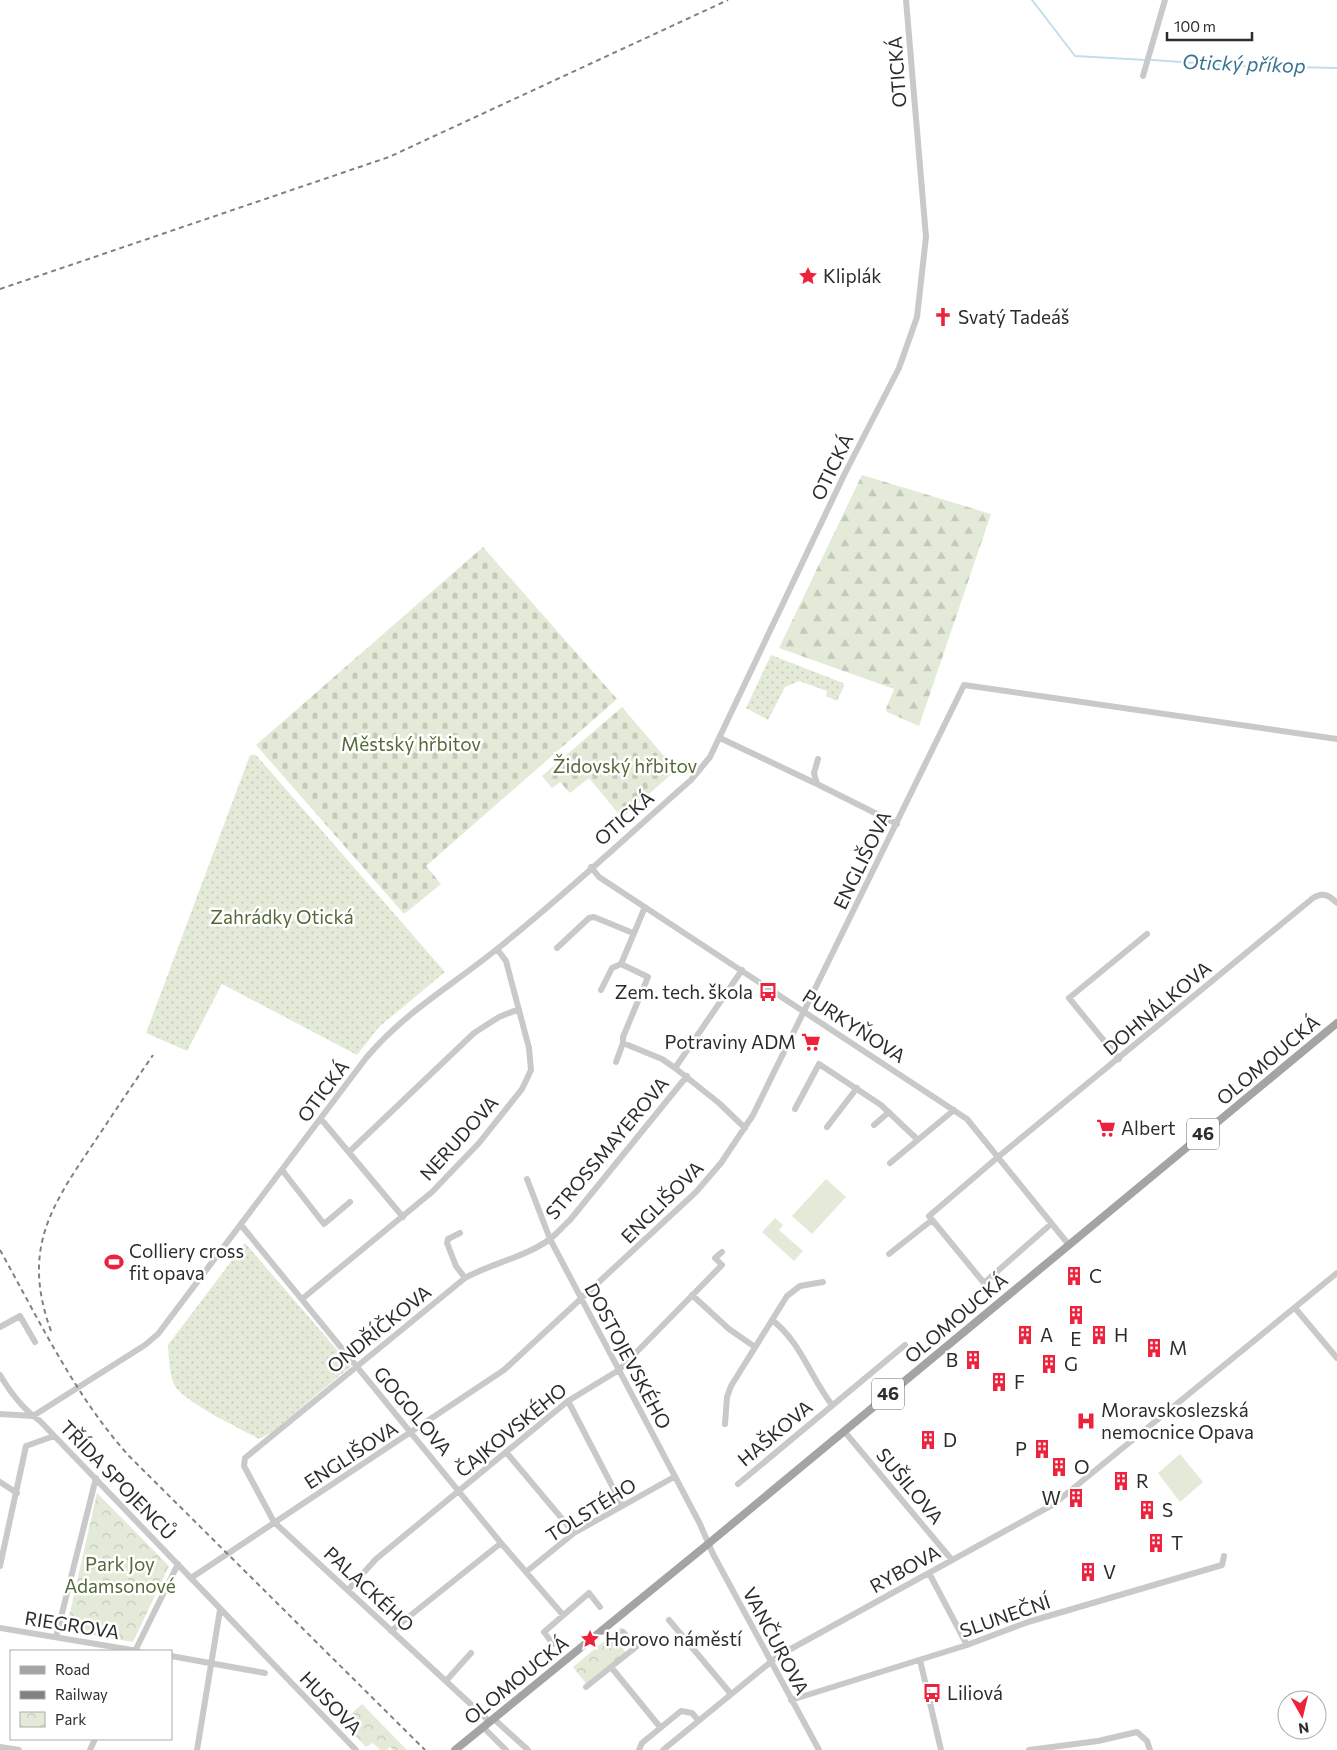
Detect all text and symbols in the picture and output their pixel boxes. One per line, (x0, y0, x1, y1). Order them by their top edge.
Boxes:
scale bar (1167, 10, 1252, 42)
text: 100 m (1174, 17, 1216, 35)
street label: OTICKÁ (883, 36, 910, 108)
water label: Otický příkop (1182, 49, 1306, 77)
place label: Kliplák (823, 264, 882, 287)
place icon: Kliplák (797, 265, 819, 287)
place label: Svatý Tadeáš (958, 305, 1069, 328)
church icon: Svatý Tadeáš (932, 306, 954, 328)
street label: OTICKÁ (806, 430, 858, 504)
park label: Městský hřbitov (341, 732, 481, 755)
park label: Židovský hřbitov (553, 754, 698, 777)
street label: OTICKÁ (589, 786, 658, 850)
street label: ENGLIŠOVA (827, 806, 895, 913)
park label: Zahrádky Otická (210, 905, 354, 928)
street label: DOHNÁLKOVA (1098, 956, 1215, 1060)
place label: Zem. tech. škola (615, 980, 753, 1003)
bus stop icon: Zem. tech. škola (757, 981, 779, 1003)
street label: PURKYŇOVA (799, 984, 910, 1067)
street label: OLOMOUCKÁ (1212, 1010, 1324, 1109)
place label: Potraviny ADM (665, 1030, 796, 1053)
supermarket icon: Potraviny ADM (800, 1031, 822, 1053)
street label: OTICKÁ (292, 1055, 353, 1126)
street label: STROSSMAYEROVA (540, 1072, 673, 1224)
street label: NERUDOVA (415, 1091, 503, 1185)
place label: Albert (1121, 1116, 1176, 1139)
supermarket icon: Albert (1095, 1117, 1117, 1139)
road number: 46 (1187, 1118, 1219, 1150)
street label: ENGLIŠOVA (615, 1155, 708, 1248)
place label: Colliery cross fit opava (129, 1239, 244, 1284)
sports icon: Colliery cross fit opava (103, 1251, 125, 1273)
place label: C (1089, 1264, 1102, 1287)
building icon: C (1063, 1265, 1085, 1287)
street label: OLOMOUCKÁ (900, 1268, 1012, 1367)
street label: ONDŘÍČKOVA (322, 1279, 435, 1377)
street label: DOSTOJEVSKÉHO (580, 1279, 677, 1433)
building icon: E (1065, 1304, 1087, 1326)
place label: A (1040, 1323, 1053, 1346)
place label: H (1114, 1323, 1128, 1346)
building icon: A (1014, 1324, 1036, 1346)
building icon: H (1088, 1324, 1110, 1346)
place label: E (1070, 1327, 1082, 1350)
place label: M (1169, 1336, 1187, 1359)
building icon: M (1143, 1337, 1165, 1359)
place label: B (946, 1348, 958, 1371)
building icon: B (962, 1349, 984, 1371)
place label: G (1064, 1352, 1078, 1375)
building icon: G (1038, 1353, 1060, 1375)
street label: GOGOLOVA (369, 1361, 457, 1460)
place label: F (1014, 1370, 1025, 1393)
building icon: F (988, 1371, 1010, 1393)
street label: ČAJKOVSKÉHO (450, 1377, 571, 1481)
road number: 46 (872, 1378, 904, 1410)
street label: HAŠKOVA (732, 1394, 817, 1471)
place label: Moravskoslezská nemocnice Opava (1101, 1398, 1254, 1443)
hospital icon: Moravskoslezská nemocnice Opava (1075, 1410, 1097, 1432)
street label: TŘÍDA SPOJENCŮ (56, 1414, 182, 1544)
street label: ENGLIŠOVA (299, 1415, 402, 1493)
place label: D (943, 1428, 957, 1451)
building icon: D (917, 1429, 939, 1451)
place label: P (1015, 1437, 1027, 1460)
building icon: P (1031, 1438, 1053, 1460)
street label: SUŠILOVA (872, 1442, 949, 1528)
place label: O (1074, 1455, 1090, 1478)
building icon: O (1048, 1456, 1070, 1478)
place label: R (1136, 1469, 1149, 1492)
building icon: R (1110, 1470, 1132, 1492)
street label: TOLSTÉHO (541, 1473, 640, 1546)
place label: W (1042, 1486, 1061, 1509)
building icon: W (1065, 1487, 1087, 1509)
place label: S (1162, 1498, 1173, 1521)
building icon: S (1136, 1499, 1158, 1521)
place label: T (1171, 1531, 1183, 1554)
building icon: T (1145, 1532, 1167, 1554)
street label: RYBOVA (866, 1540, 944, 1597)
street label: PALACKÉHO (320, 1541, 419, 1636)
park label: Park Joy Adamsonové (64, 1552, 176, 1597)
place label: V (1103, 1560, 1116, 1583)
building icon: V (1077, 1561, 1099, 1583)
street label: VANČUROVA (739, 1583, 815, 1698)
street label: SLUNEČNÍ (956, 1588, 1054, 1642)
street label: RIEGROVA (23, 1606, 121, 1643)
place label: Horovo náměstí (605, 1627, 743, 1650)
place icon: Horovo náměstí (579, 1628, 601, 1650)
street label: OLOMOUCKÁ (459, 1631, 572, 1729)
legend (10, 1650, 172, 1740)
text: Road (55, 1660, 90, 1678)
street label: HUSOVA (296, 1666, 367, 1739)
place label: Liliová (947, 1681, 1003, 1704)
bus stop icon: Liliová (921, 1682, 943, 1704)
text: Railway (55, 1685, 108, 1703)
north arrow (1277, 1690, 1327, 1740)
text: Park (55, 1710, 86, 1728)
text: N (1297, 1719, 1310, 1738)

